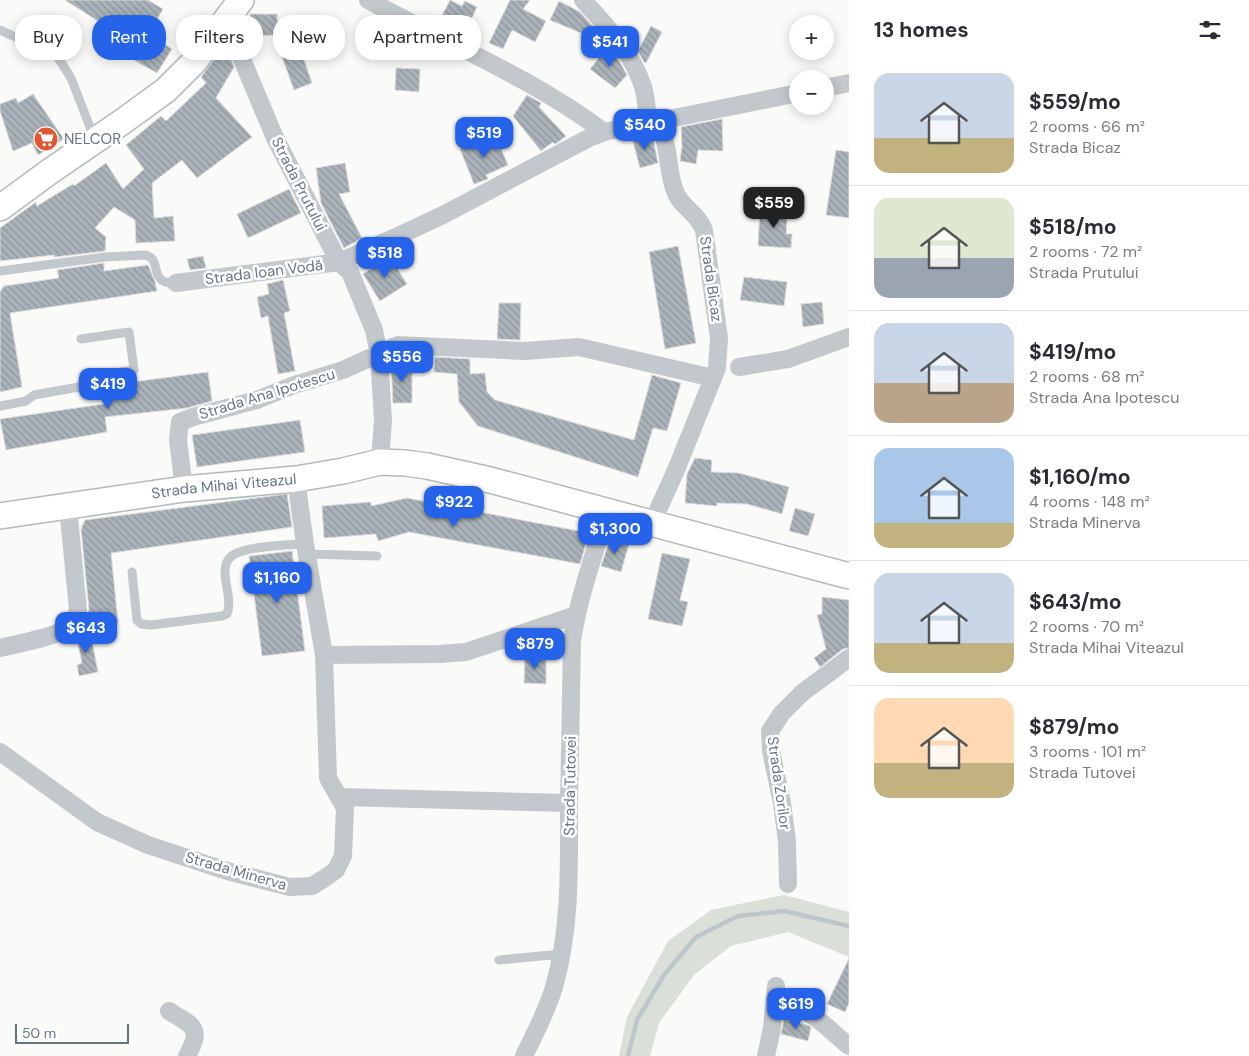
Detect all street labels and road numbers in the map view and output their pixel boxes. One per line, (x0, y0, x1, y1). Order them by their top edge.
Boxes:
street label: Strada Prutului (267, 134, 331, 234)
street label: Strada Bicaz (695, 235, 727, 323)
street label: Strada Ioan Vodă (204, 255, 324, 289)
street label: Strada Ana Ipotescu (197, 364, 337, 424)
street label: Strada Mihai Viteazul (150, 469, 297, 504)
street label: Strada Zorilor (763, 735, 795, 831)
street label: Strada Tutovei (559, 736, 581, 836)
street label: Strada Minerva (183, 847, 289, 895)

